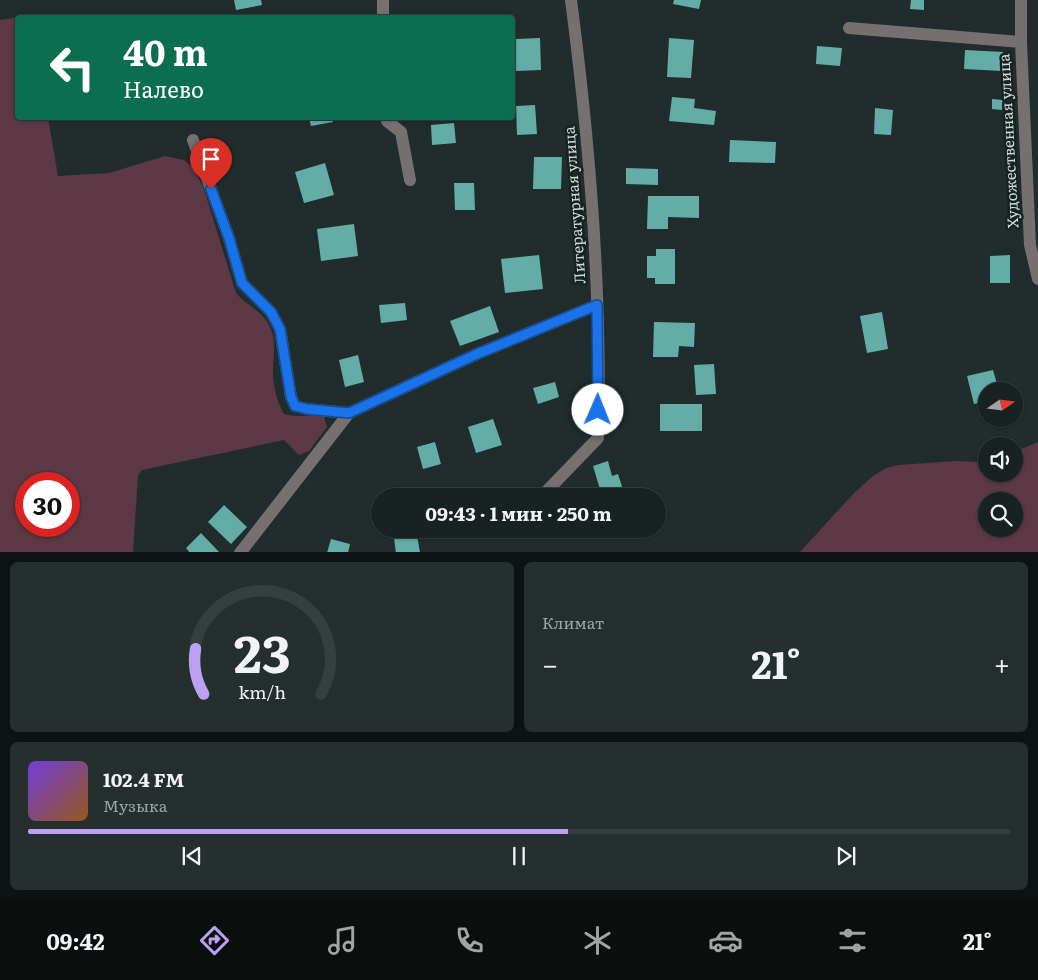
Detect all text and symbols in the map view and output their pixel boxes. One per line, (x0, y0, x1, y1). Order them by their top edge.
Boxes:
text: 40 m (123, 25, 208, 77)
icon: left (40, 35, 105, 100)
street label: Художественная улица (991, 52, 1024, 229)
text: Налево (123, 72, 204, 105)
street label: Литературная улица (556, 125, 590, 285)
pin (190, 138, 232, 189)
icon: arrive (197, 145, 225, 173)
north arrow (978, 382, 1022, 428)
map controls (978, 382, 1023, 537)
position arrow (571, 383, 623, 435)
button: sound (978, 437, 1023, 482)
speed limit sign: 30 (15, 472, 80, 537)
button: search (978, 492, 1023, 537)
text: 09:43 · 1 мин · 250 m (425, 499, 612, 527)
text: Климат (542, 610, 604, 634)
text: 23 (234, 612, 290, 689)
text: 21° (751, 634, 801, 691)
text: − (542, 642, 558, 684)
text: + (994, 642, 1010, 684)
text: km/h (238, 678, 286, 705)
text: 102.4 FM (103, 765, 184, 793)
text: Музыка (103, 793, 167, 817)
icon: previous (178, 842, 206, 870)
icon: pause (505, 842, 533, 870)
icon: next (832, 842, 860, 870)
icon: directions (197, 923, 232, 958)
icon: music (325, 923, 360, 958)
icon: phone (452, 923, 487, 958)
icon: climate (580, 923, 615, 958)
icon: car (708, 923, 743, 958)
icon: filters (835, 923, 870, 958)
text: 09:42 (46, 924, 104, 957)
text: 21° (963, 924, 992, 957)

